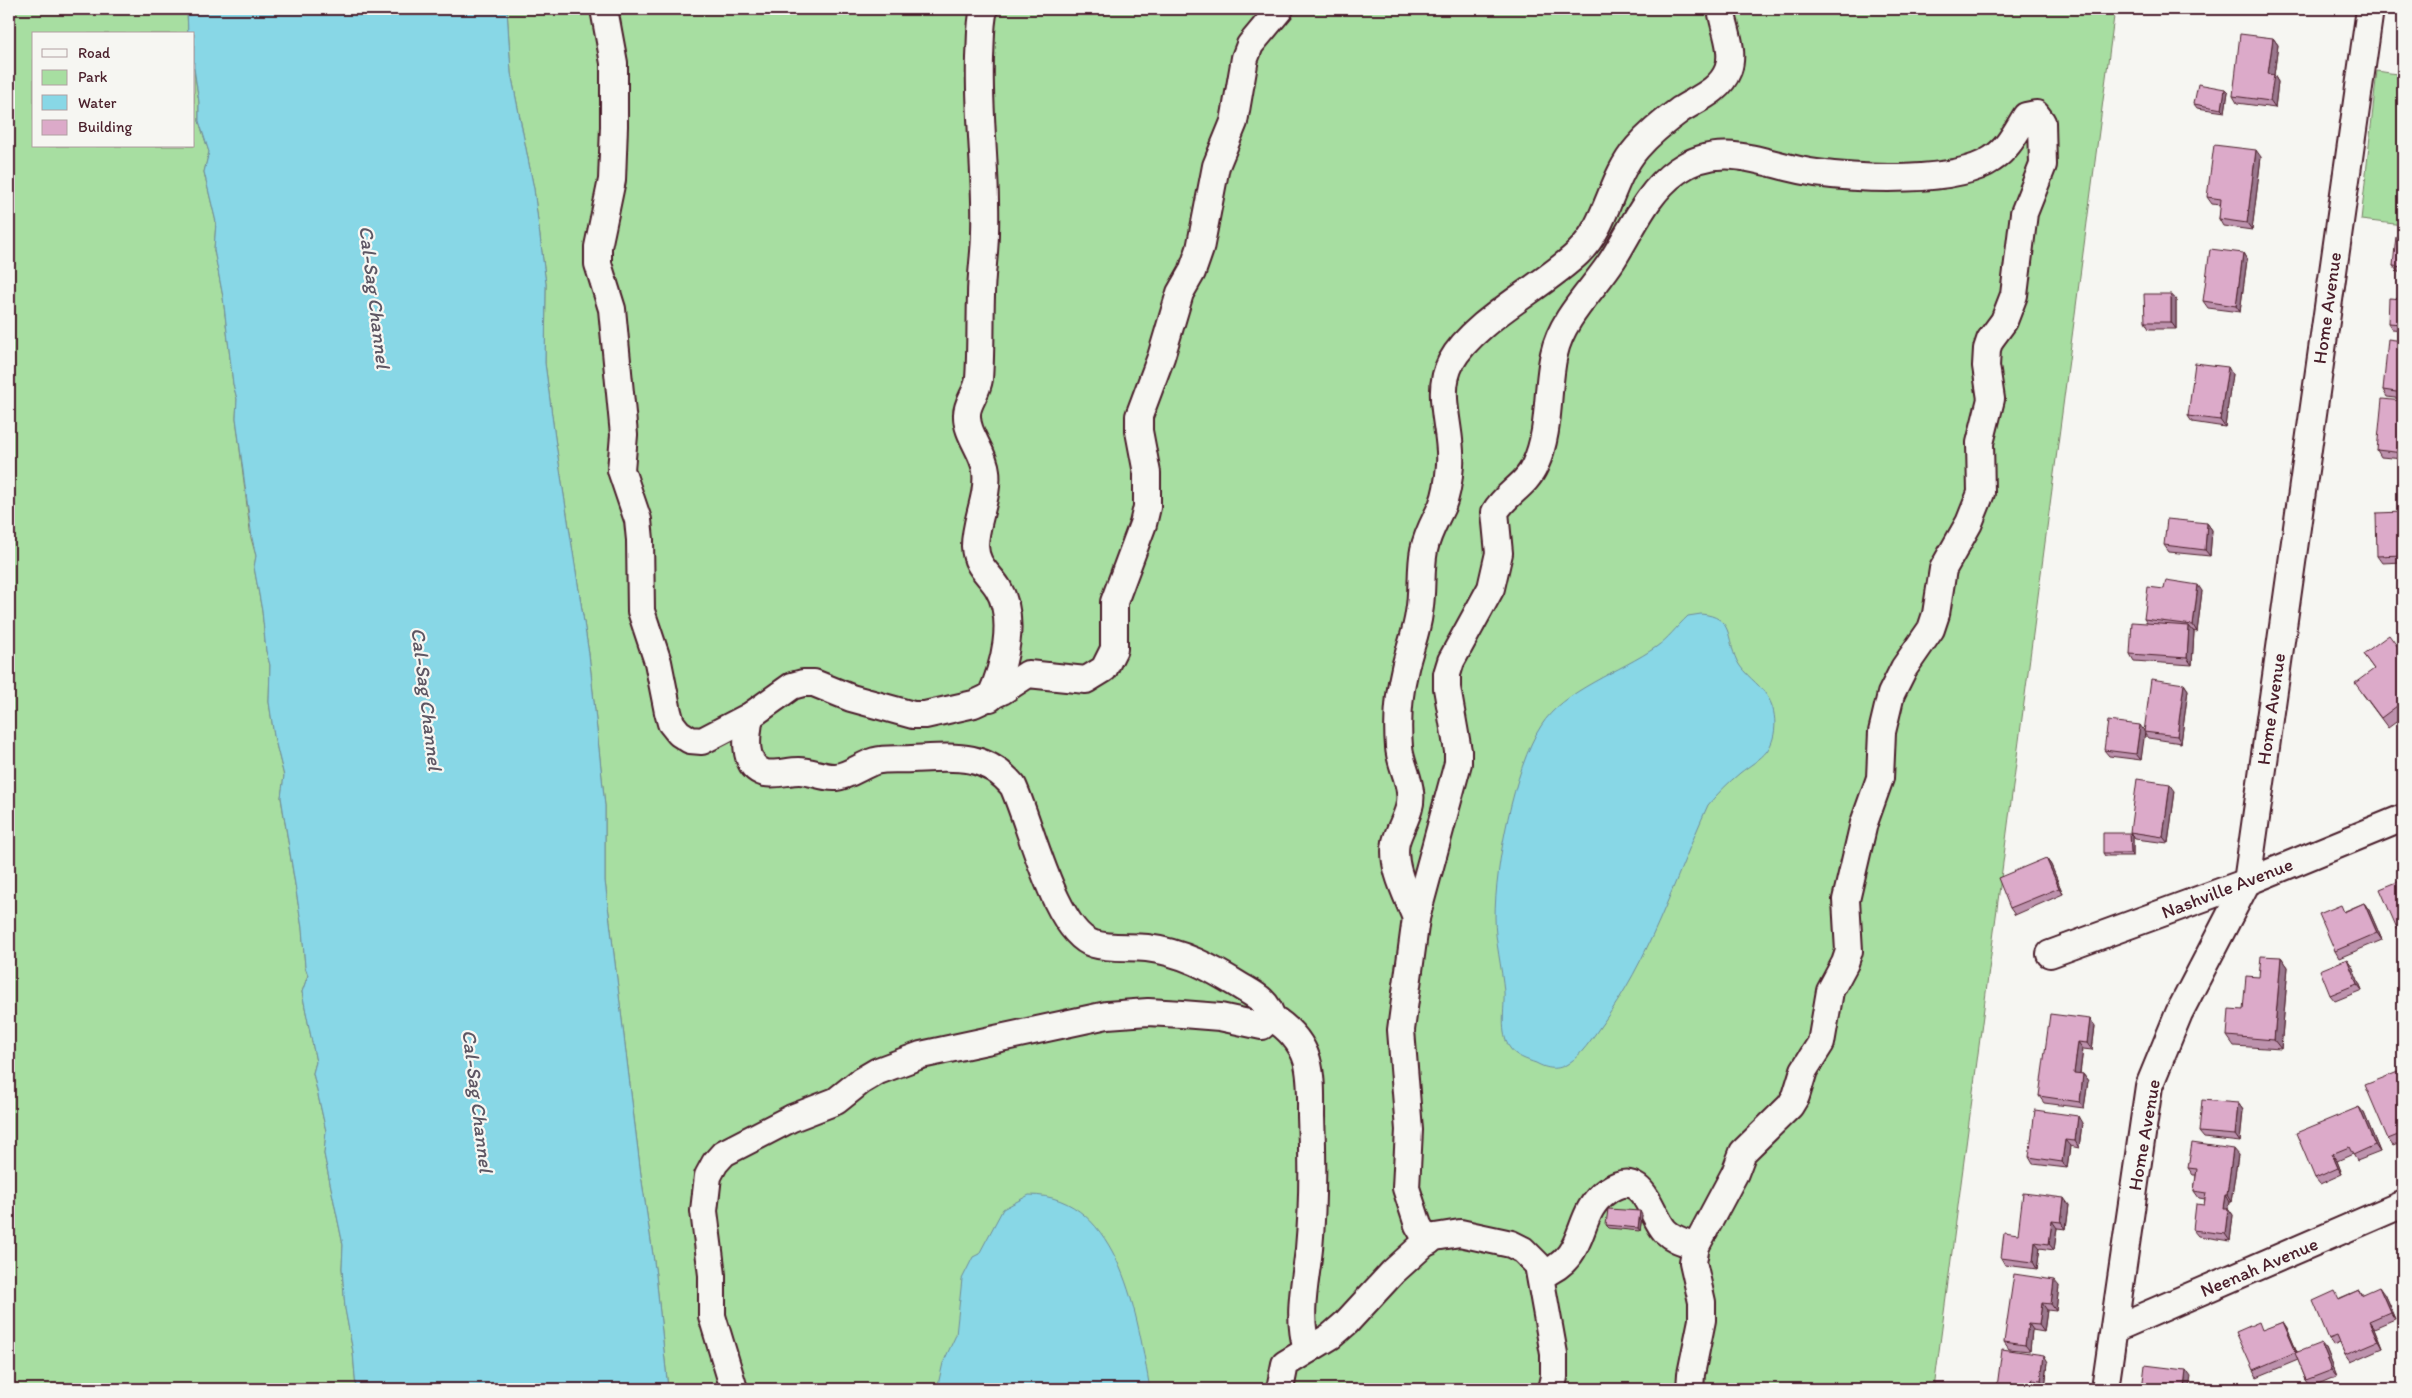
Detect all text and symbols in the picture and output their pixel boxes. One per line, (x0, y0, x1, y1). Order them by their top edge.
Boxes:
legend (32, 32, 195, 148)
text: Road (78, 44, 111, 62)
text: Park (78, 68, 108, 86)
text: Water (78, 94, 117, 112)
text: Building (78, 118, 132, 136)
water label: Cal-Sag Channel (354, 224, 396, 371)
street label: Home Avenue (2308, 251, 2346, 365)
water label: Cal-Sag Channel (406, 626, 448, 773)
street label: Home Avenue (2252, 652, 2290, 766)
street label: Nashville Avenue (2158, 852, 2296, 924)
water label: Cal-Sag Channel (457, 1028, 499, 1175)
street label: Home Avenue (2123, 1078, 2165, 1192)
street label: Neenah Avenue (2197, 1232, 2321, 1302)

